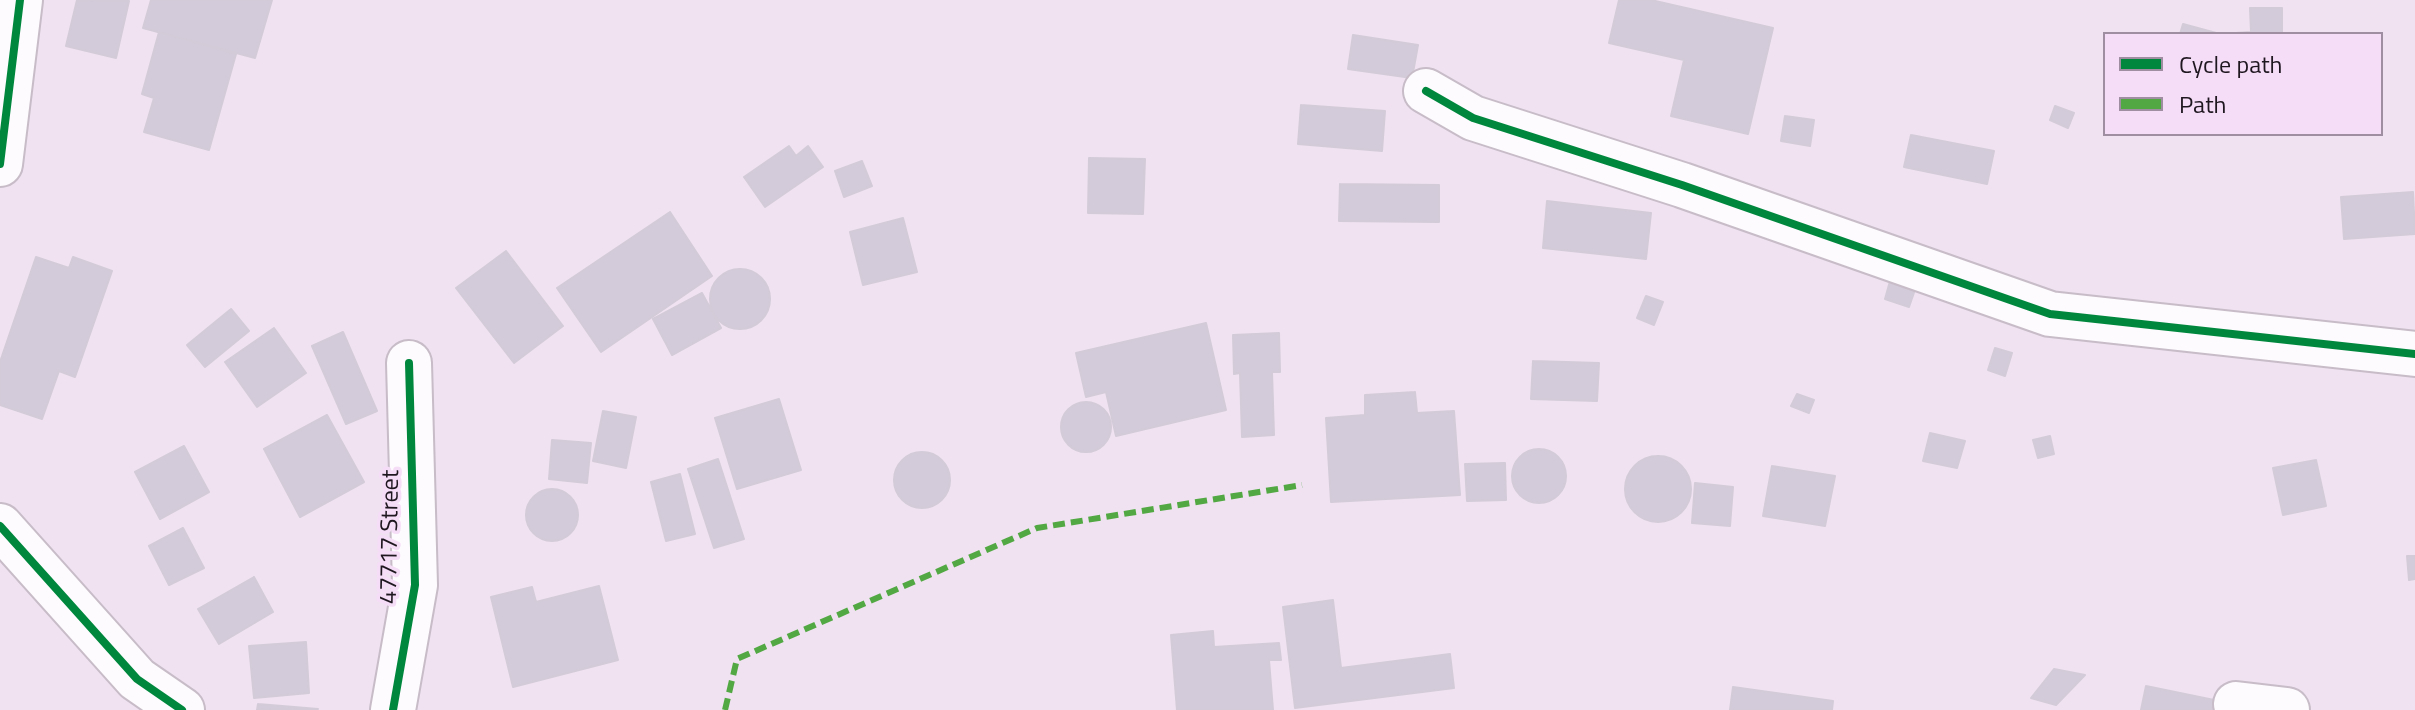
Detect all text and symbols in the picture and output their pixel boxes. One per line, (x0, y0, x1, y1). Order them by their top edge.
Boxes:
legend (2103, 32, 2383, 136)
text: Cycle path (2179, 46, 2282, 82)
text: Path (2179, 86, 2226, 122)
street label: 47717 Street (375, 470, 407, 604)

